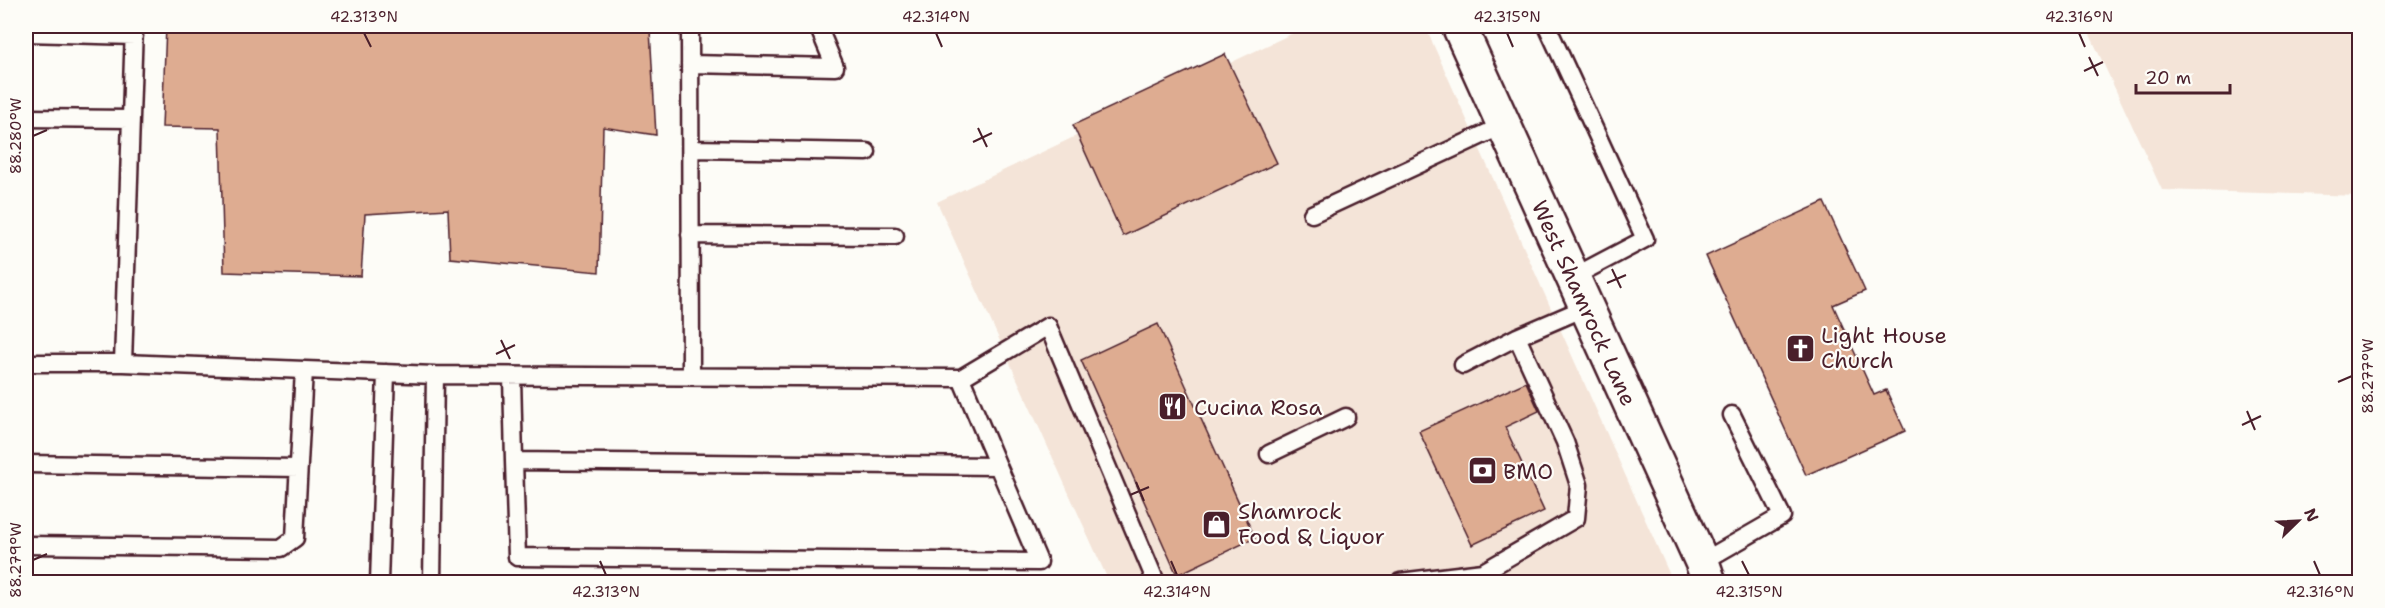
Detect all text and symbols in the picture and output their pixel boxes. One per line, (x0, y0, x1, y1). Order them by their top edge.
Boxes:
text: 42.313°N (330, 7, 398, 27)
text: 42.314°N (902, 7, 970, 27)
text: 42.315°N (1473, 7, 1541, 27)
text: 42.316°N (2045, 7, 2113, 27)
scale bar (2136, 57, 2230, 95)
text: 20 m (2145, 66, 2191, 90)
text: 88.280°W (6, 98, 26, 174)
street label: West Shamrock Lane (1525, 195, 1644, 410)
place label: Light House Church (1821, 321, 1947, 375)
church icon: Light House Church (1784, 332, 1816, 364)
text: 88.277°W (2358, 338, 2378, 414)
restaurant icon: Cucina Rosa (1157, 391, 1189, 423)
place label: Cucina Rosa (1194, 393, 1323, 422)
bank icon: BMO (1466, 455, 1498, 487)
place label: BMO (1503, 457, 1553, 486)
north arrow (2268, 491, 2328, 551)
place label: Shamrock Food & Liquor (1238, 497, 1385, 551)
text: N (2299, 505, 2323, 525)
shop icon: Shamrock Food & Liquor (1201, 508, 1233, 540)
text: 88.279°W (6, 522, 26, 598)
text: 42.313°N (572, 582, 640, 602)
text: 42.314°N (1143, 582, 1211, 602)
text: 42.315°N (1715, 582, 1783, 602)
text: 42.316°N (2286, 582, 2354, 602)

